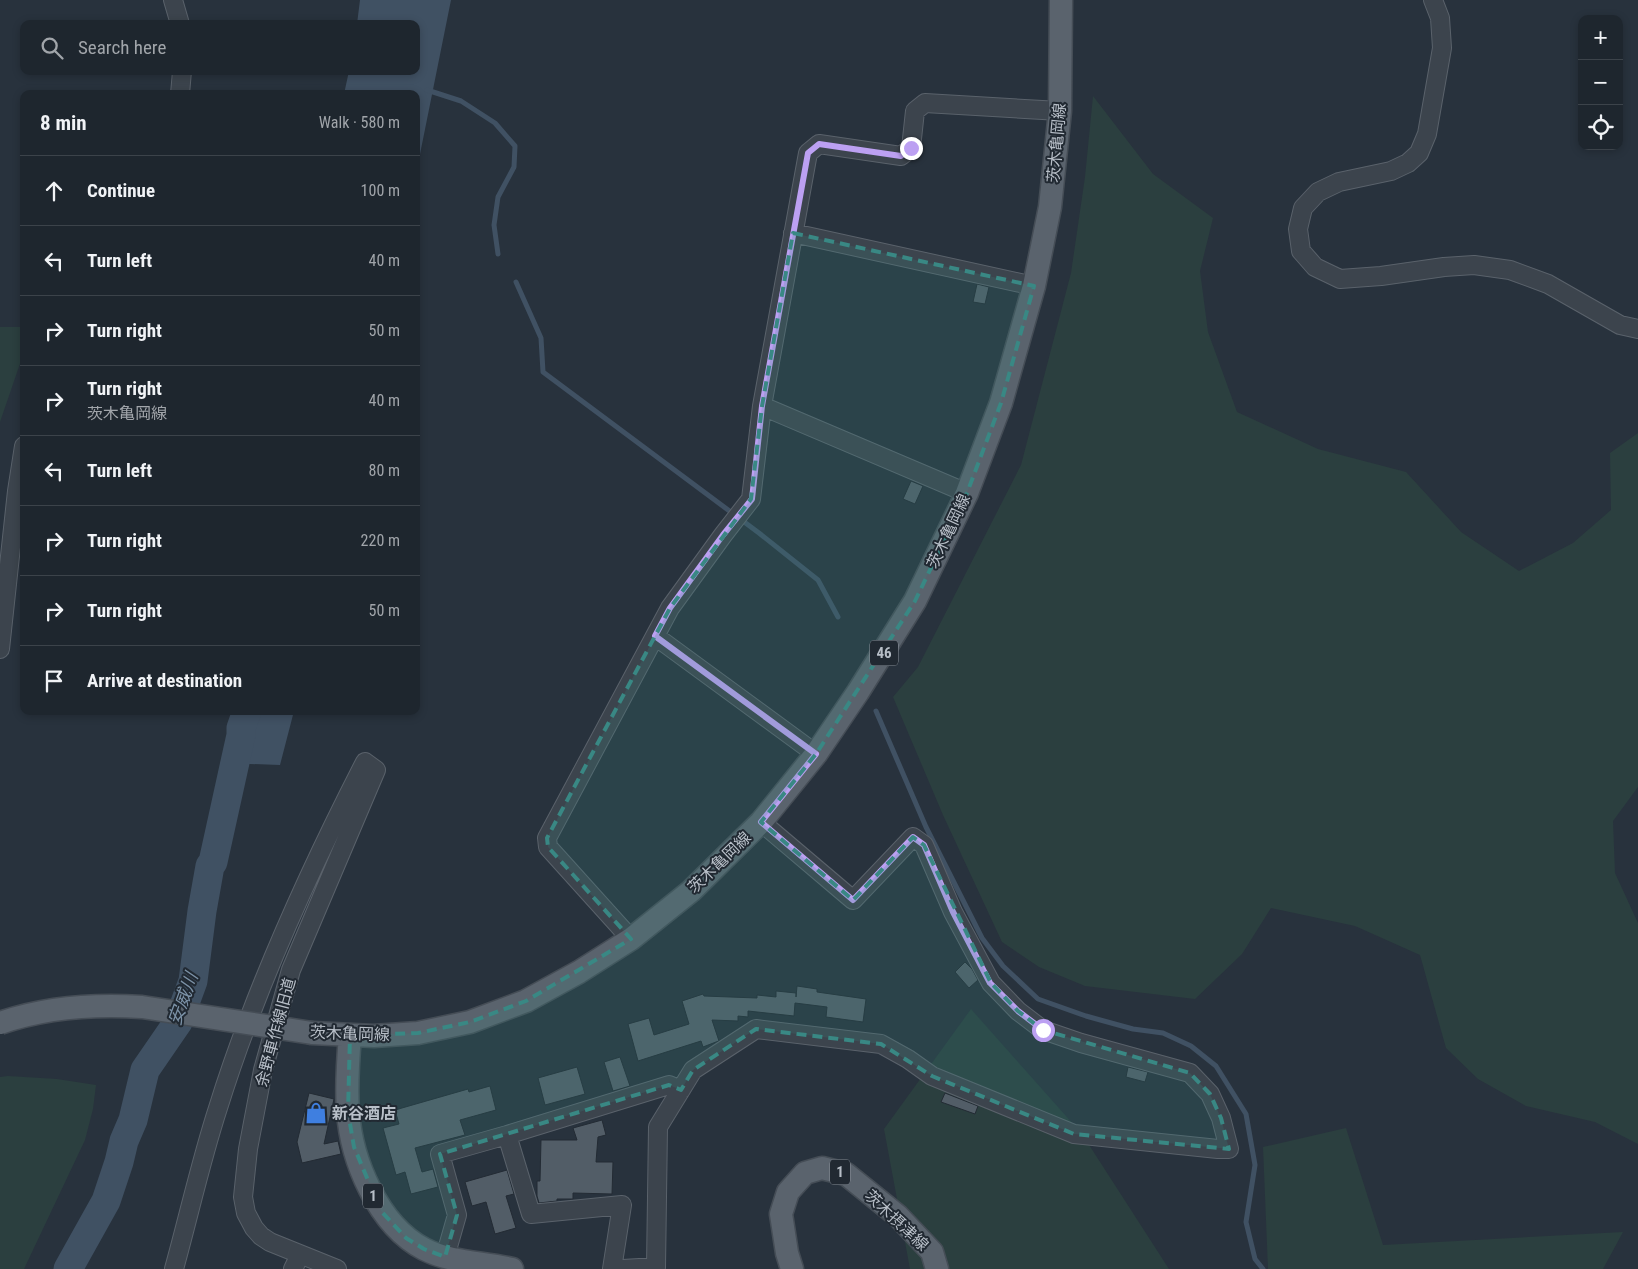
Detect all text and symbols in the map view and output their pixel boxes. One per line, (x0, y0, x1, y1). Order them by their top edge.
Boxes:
map controls (1578, 15, 1623, 150)
button: + (1578, 15, 1623, 60)
search box (20, 20, 420, 75)
icon: search (38, 34, 66, 62)
text: Search here (78, 36, 166, 59)
button: − (1578, 60, 1623, 105)
street label: 茨木亀岡線 (1044, 102, 1069, 184)
button: locate (1578, 105, 1623, 150)
text: 8 min (40, 111, 87, 135)
text: Walk · 580 m (319, 113, 400, 132)
route end (900, 137, 923, 160)
icon: ahead (40, 177, 68, 205)
text: Continue (87, 179, 155, 202)
text: 100 m (361, 181, 400, 200)
icon: left (40, 247, 68, 275)
text: Turn left (87, 249, 152, 272)
text: 40 m (368, 251, 400, 270)
icon: right (40, 317, 68, 345)
text: Turn right (87, 319, 162, 342)
text: 50 m (368, 321, 400, 340)
text: Turn right (87, 377, 162, 400)
icon: right (40, 387, 68, 415)
text: 40 m (368, 391, 400, 410)
text: 茨木亀岡線 (87, 404, 167, 423)
icon: left (40, 457, 68, 485)
text: Turn left (87, 459, 152, 482)
text: 80 m (368, 461, 400, 480)
street label: 茨木亀岡線 (923, 491, 974, 571)
icon: right (40, 527, 68, 555)
text: Turn right (87, 529, 162, 552)
text: 220 m (361, 531, 400, 550)
icon: right (40, 597, 68, 625)
text: Turn right (87, 599, 162, 622)
text: 50 m (368, 601, 400, 620)
road number: 46 (870, 640, 898, 666)
icon: arrive (40, 667, 68, 695)
text: Arrive at destination (87, 669, 242, 692)
street label: 茨木亀岡線 (684, 828, 755, 897)
water label: 安威川 (163, 968, 202, 1028)
street label: 余野車作線旧道 (252, 976, 299, 1089)
route start (1032, 1019, 1055, 1042)
street label: 茨木亀岡線 (310, 1023, 390, 1044)
shop icon: 新谷酒店 (303, 1100, 329, 1126)
place label: 新谷酒店 (332, 1104, 396, 1123)
road number: 1 (830, 1160, 850, 1184)
road number: 1 (363, 1184, 383, 1208)
street label: 茨木摂津線 (861, 1186, 932, 1255)

